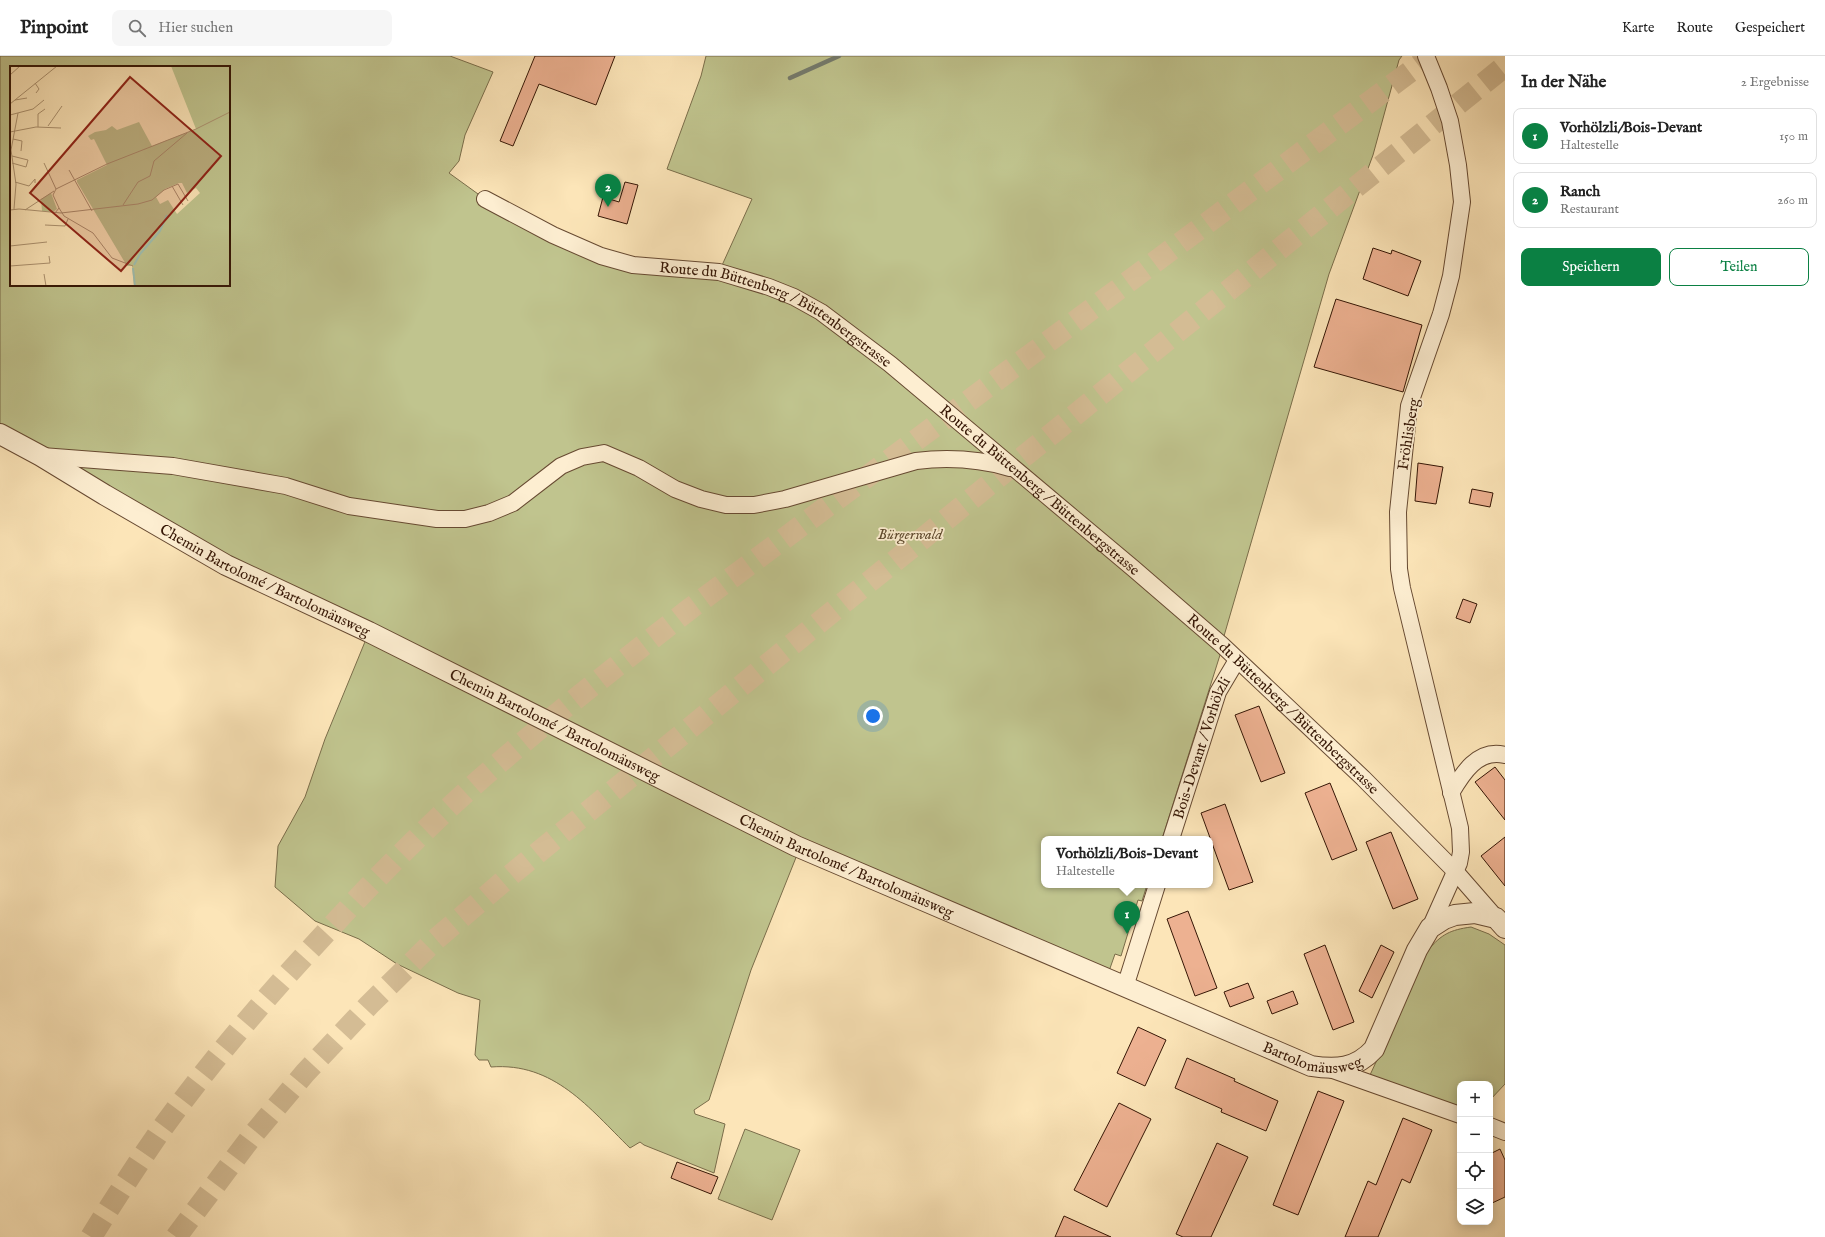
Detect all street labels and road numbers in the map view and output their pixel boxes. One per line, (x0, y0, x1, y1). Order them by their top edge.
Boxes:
street label: Route du Büttenberg / Büttenbergstrasse (659, 258, 895, 372)
street label: Fröhlisberg (1393, 396, 1424, 472)
street label: Route du Büttenberg / Büttenbergstrasse (935, 401, 1144, 580)
street label: Chemin Bartolomé / Bartolomäusweg (156, 520, 374, 642)
street label: Route du Büttenberg / Büttenbergstrasse (1183, 610, 1383, 799)
street label: Chemin Bartolomé / Bartolomäusweg (446, 665, 664, 787)
street label: Bois-Devant / Vorhölzli (1169, 674, 1235, 821)
street label: Chemin Bartolomé / Bartolomäusweg (736, 810, 957, 923)
street label: Bartolomäusweg (1260, 1038, 1367, 1078)

